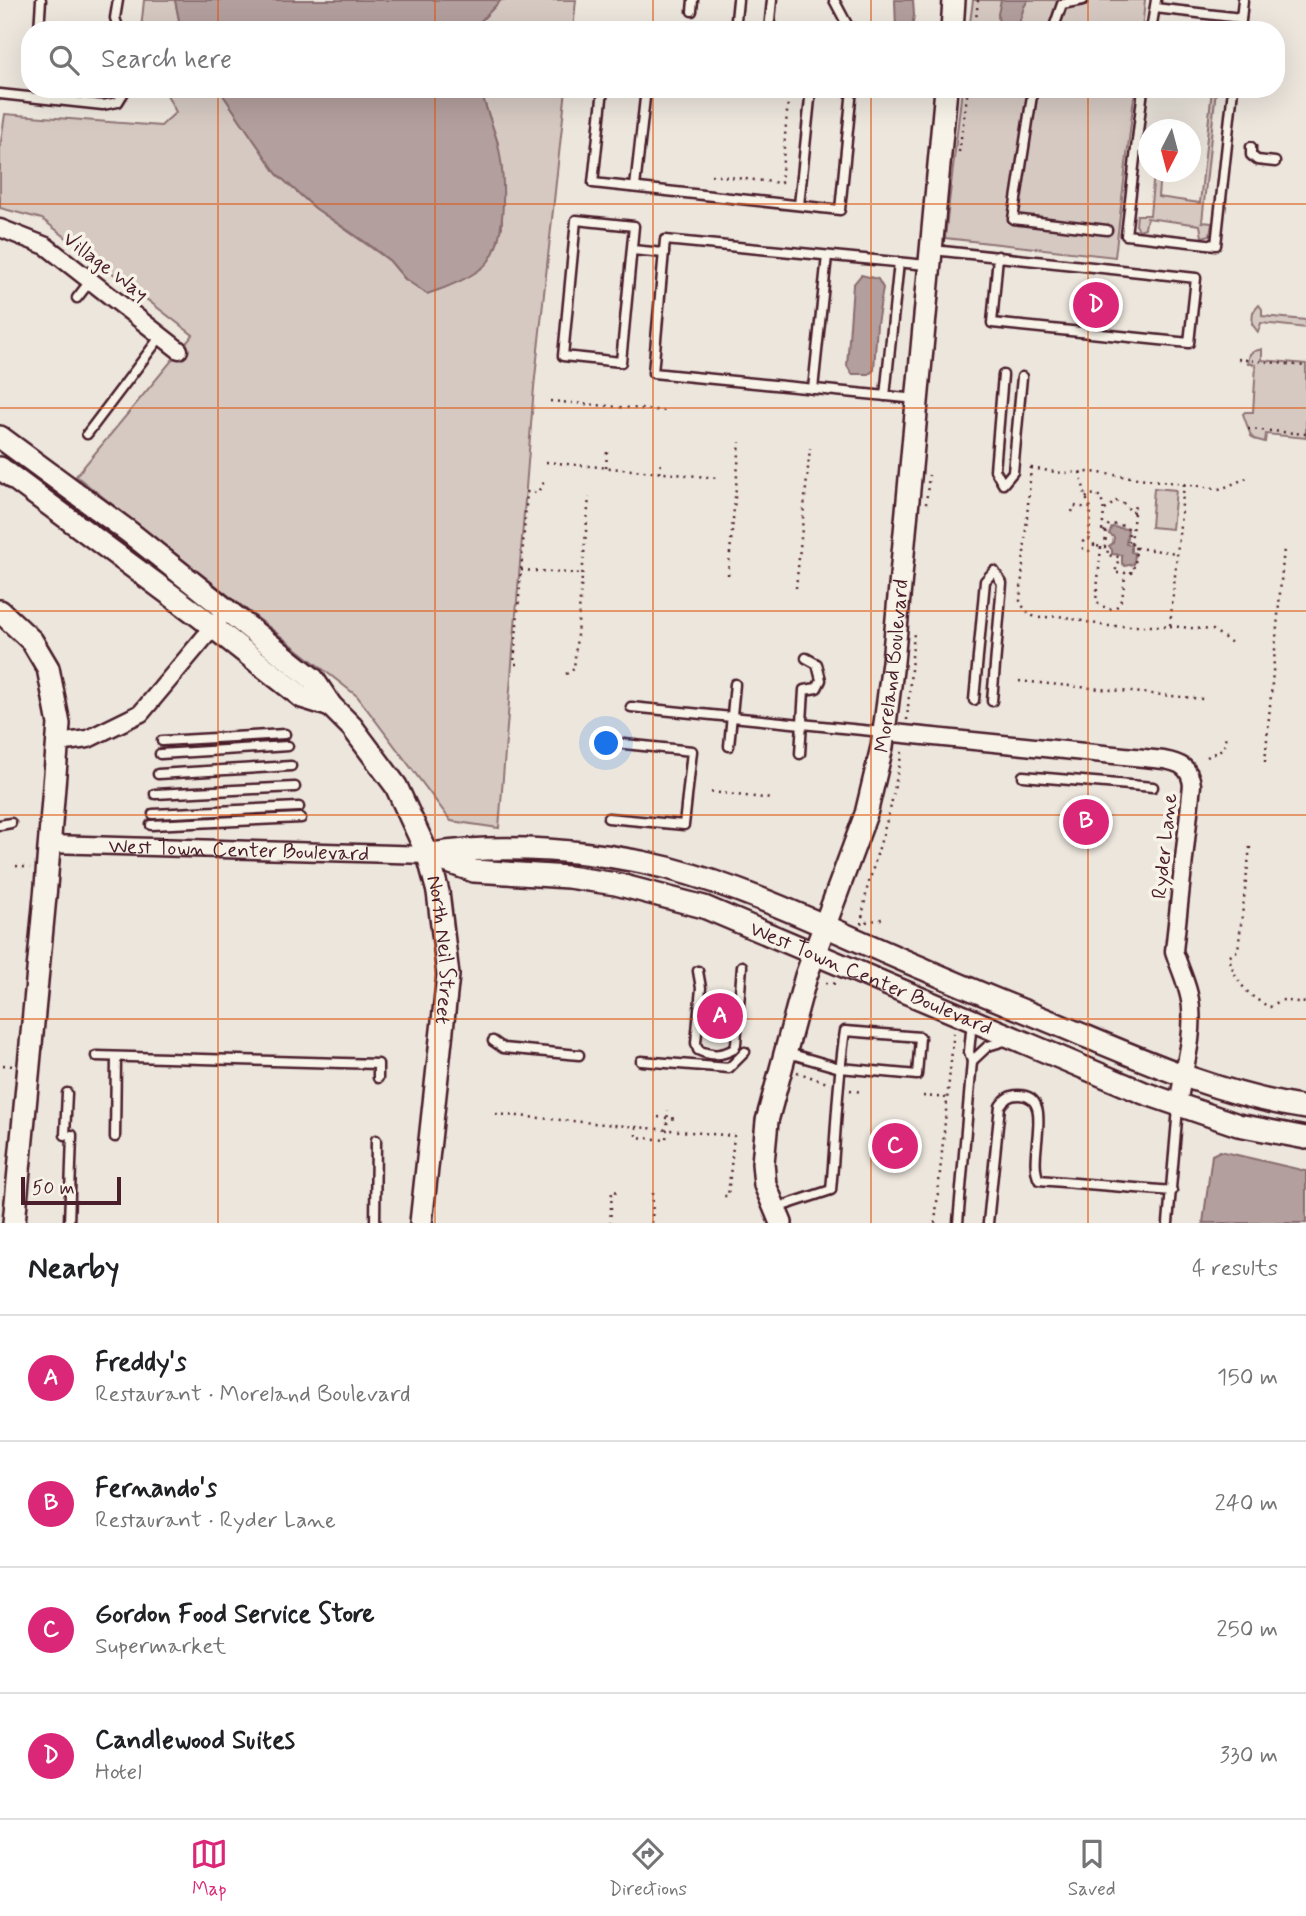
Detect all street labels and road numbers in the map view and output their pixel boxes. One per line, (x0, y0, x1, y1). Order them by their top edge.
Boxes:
street label: Village Way (57, 225, 154, 308)
street label: Moreland Boulevard (868, 578, 916, 754)
street label: Ryder Lane (1146, 792, 1184, 900)
street label: West Town Center Boulevard (108, 833, 370, 868)
street label: North Neil Street (419, 872, 461, 1026)
street label: West Town Center Boulevard (745, 915, 996, 1042)

